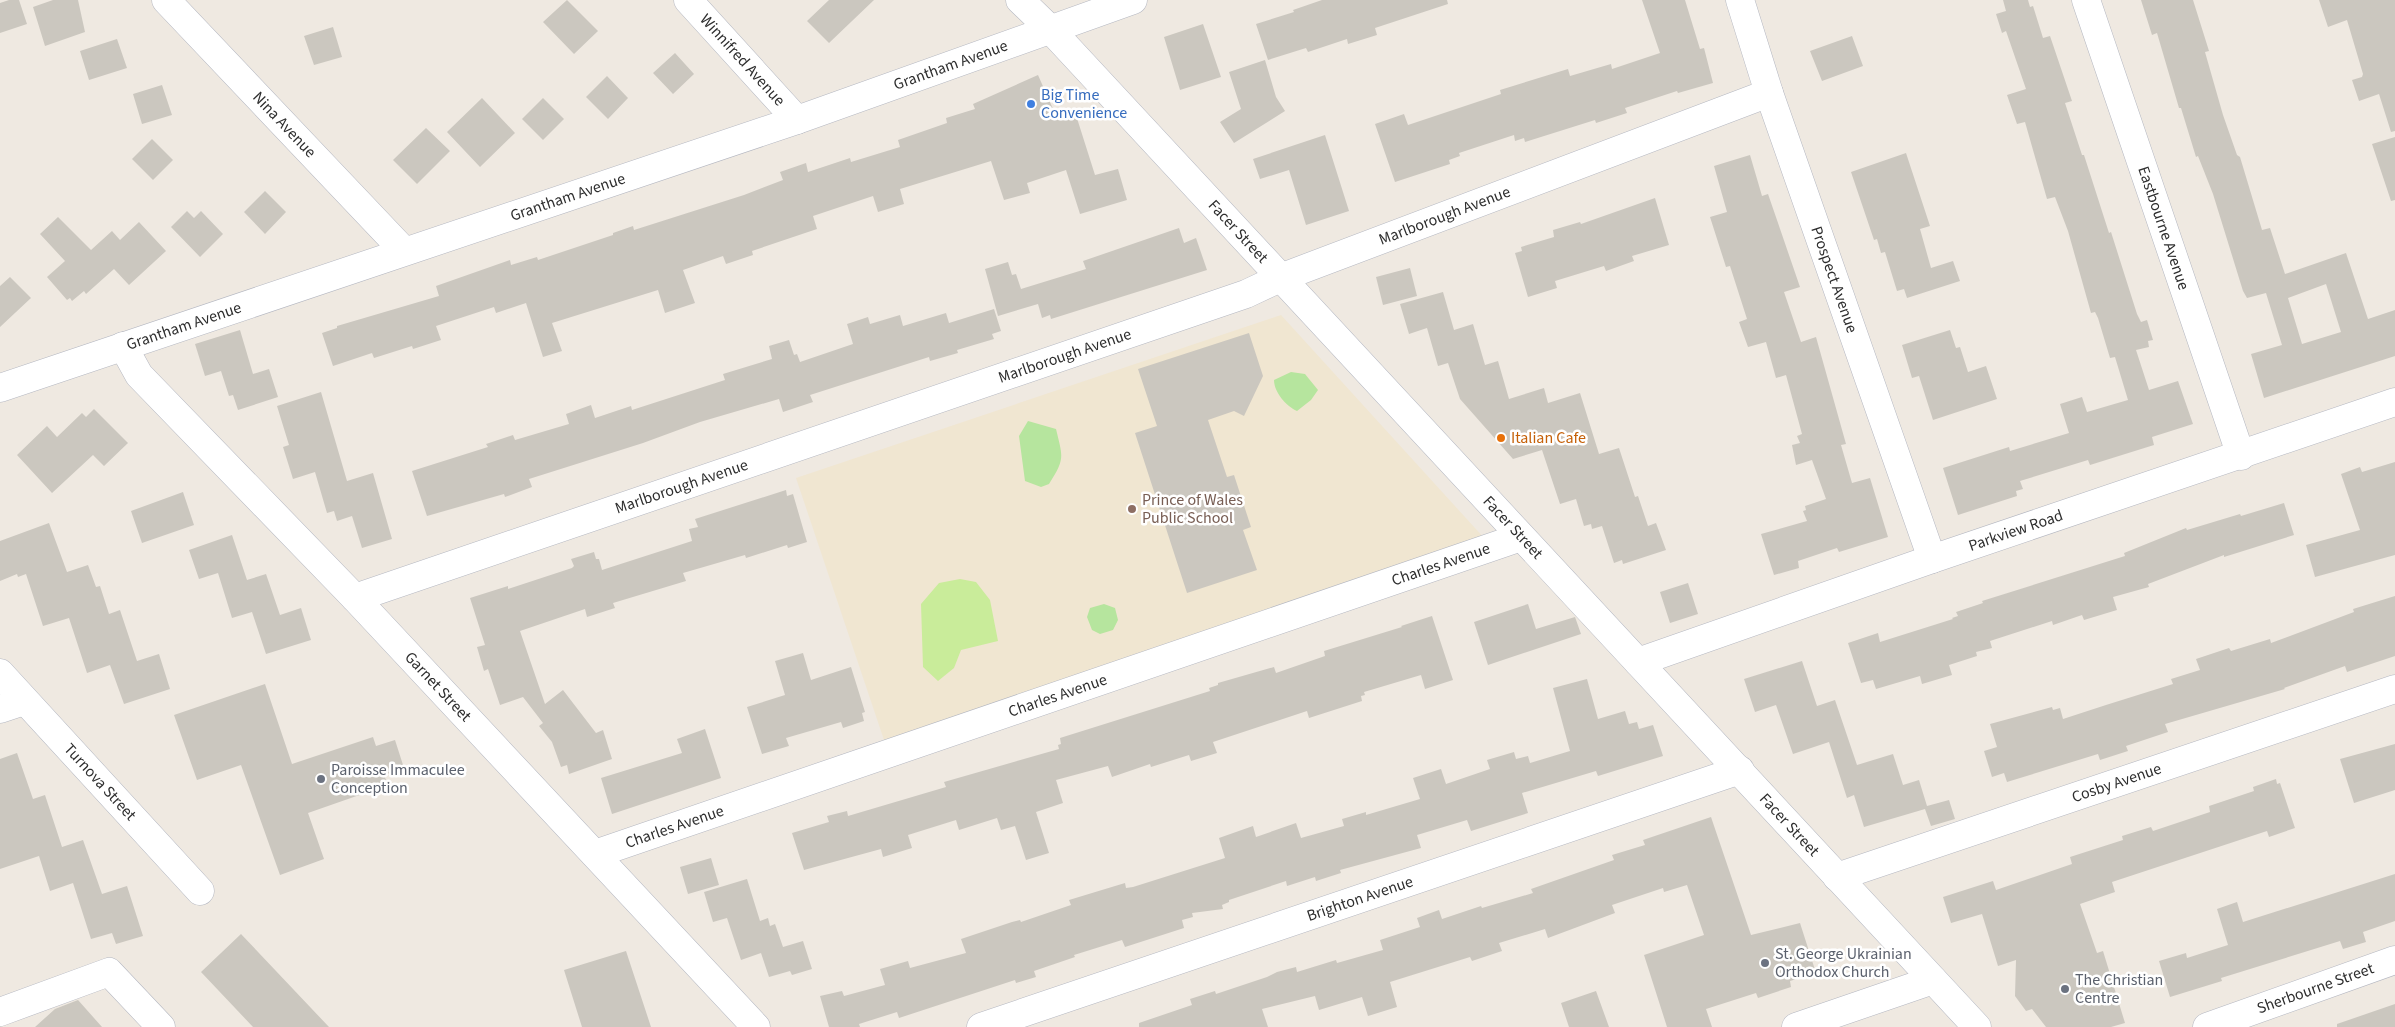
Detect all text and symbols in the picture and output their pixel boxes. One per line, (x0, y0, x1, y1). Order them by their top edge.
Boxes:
street label: Winnifred Avenue (695, 9, 790, 111)
street label: Grantham Avenue (890, 35, 1011, 96)
place label: Big Time Convenience (1041, 84, 1127, 124)
street label: Nina Avenue (248, 87, 321, 163)
marker: Big Time Convenience (1025, 98, 1037, 110)
street label: Eastbourne Avenue (2132, 163, 2195, 293)
street label: Grantham Avenue (507, 168, 628, 227)
street label: Marlborough Avenue (1376, 181, 1514, 251)
street label: Facer Street (1203, 195, 1273, 268)
street label: Prospect Avenue (1805, 223, 1863, 336)
street label: Grantham Avenue (124, 297, 244, 356)
street label: Marlborough Avenue (995, 323, 1134, 389)
place label: Italian Cafe (1511, 427, 1586, 449)
marker: Italian Cafe (1495, 432, 1507, 444)
street label: Marlborough Avenue (612, 454, 751, 519)
place label: Prince of Wales Public School (1142, 489, 1243, 529)
street label: Facer Street (1478, 491, 1548, 564)
marker: Prince of Wales Public School (1126, 503, 1138, 515)
street label: Parkview Road (1966, 504, 2066, 557)
street label: Charles Avenue (1389, 537, 1493, 592)
street label: Garnet Street (400, 647, 477, 727)
street label: Charles Avenue (1005, 669, 1110, 723)
street label: Turnova Street (59, 738, 142, 826)
street label: Cosby Avenue (2069, 757, 2164, 808)
place label: Paroisse Immaculee Conception (331, 759, 465, 799)
marker: Paroisse Immaculee Conception (315, 773, 327, 785)
street label: Facer Street (1754, 788, 1825, 862)
street label: Charles Avenue (622, 800, 727, 854)
street label: Brighton Avenue (1304, 870, 1416, 927)
place label: St. George Ukrainian Orthodox Church (1775, 943, 1912, 983)
marker: St. George Ukrainian Orthodox Church (1759, 957, 1771, 969)
street label: Sherbourne Street (2254, 957, 2377, 1019)
place label: The Christian Centre (2075, 969, 2163, 1009)
marker: The Christian Centre (2059, 983, 2071, 995)

